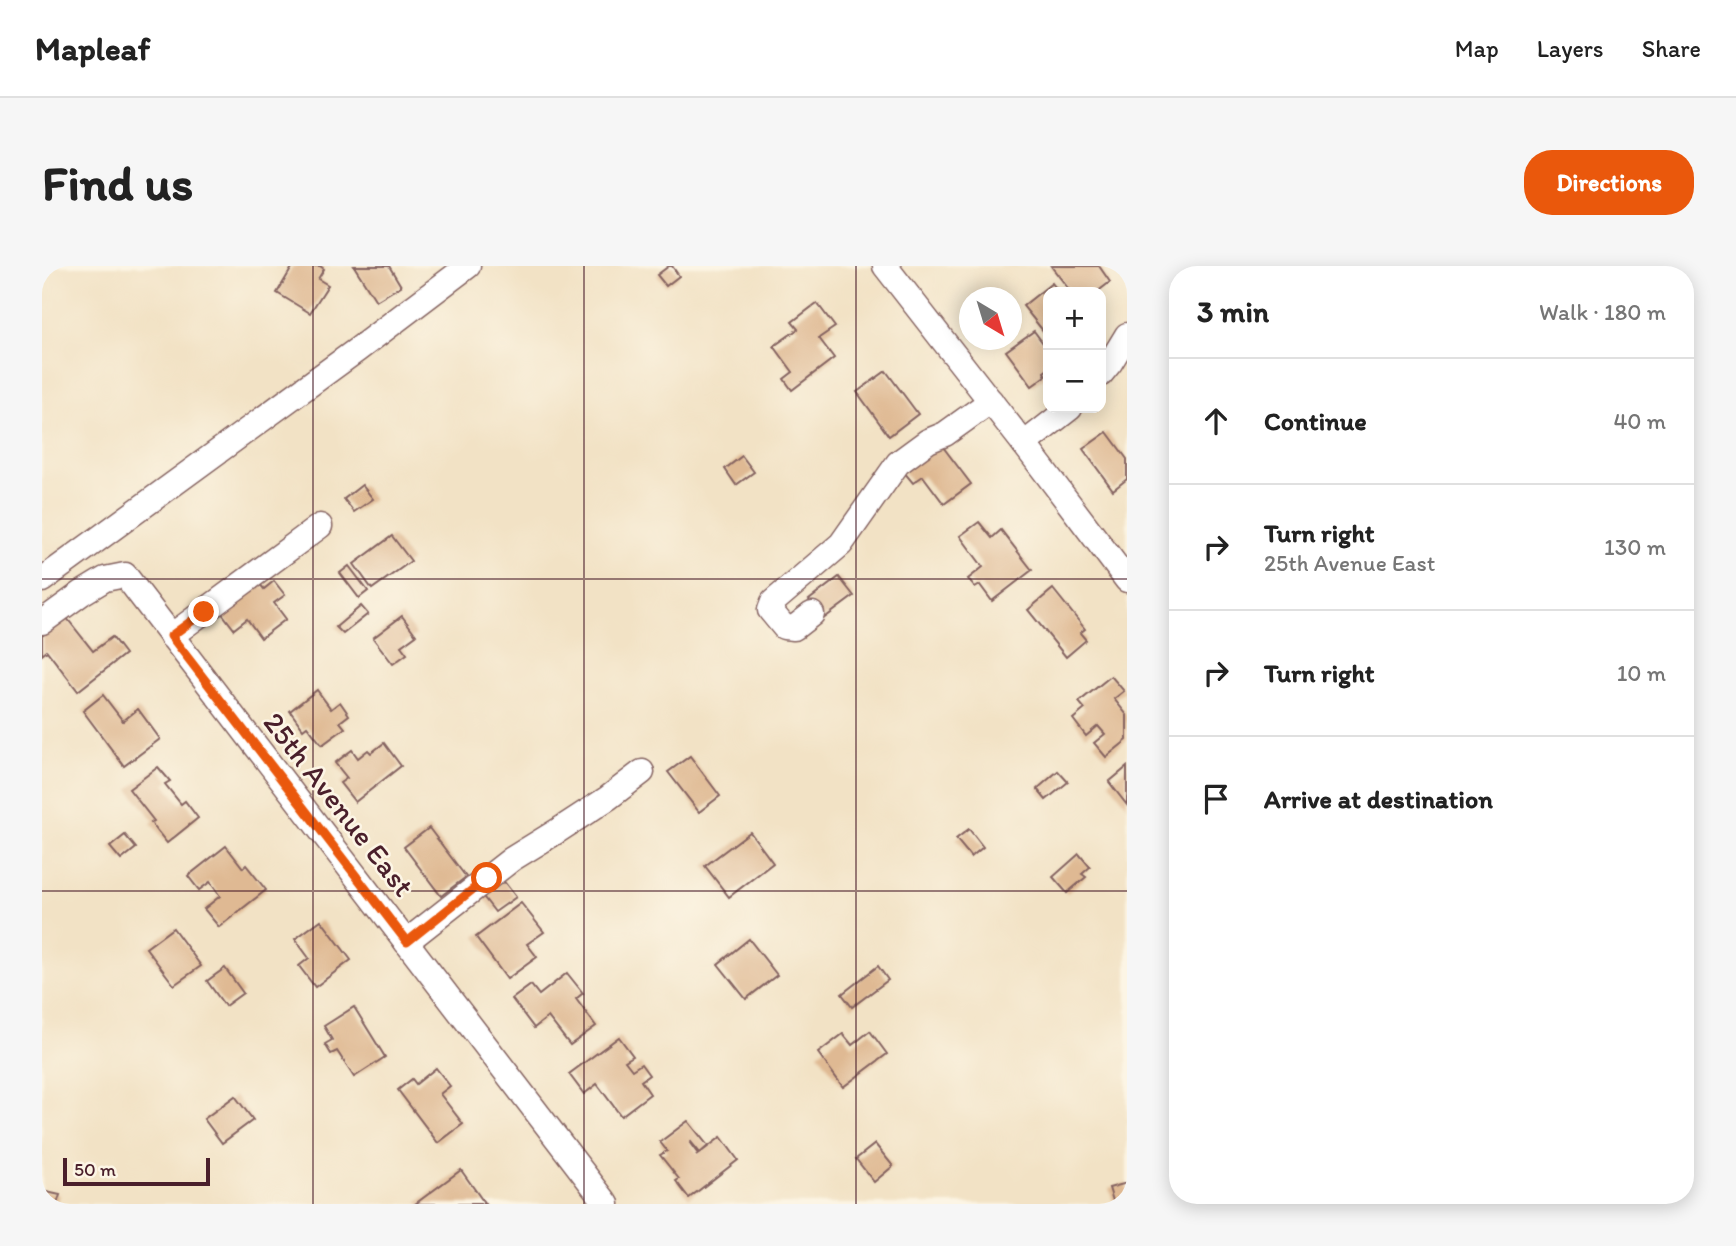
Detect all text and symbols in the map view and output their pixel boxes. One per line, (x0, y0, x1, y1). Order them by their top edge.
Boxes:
text: Mapleaf (35, 29, 150, 68)
text: Map (1455, 34, 1499, 63)
text: Layers (1537, 34, 1604, 63)
text: Share (1642, 34, 1701, 63)
button: Directions (1524, 150, 1694, 215)
text: Find us (42, 153, 193, 212)
north arrow (959, 287, 1022, 350)
map controls (1043, 287, 1106, 413)
button: + (1043, 287, 1106, 350)
text: 3 min (1197, 293, 1269, 330)
text: Walk · 180 m (1539, 298, 1666, 326)
button: − (1043, 350, 1106, 413)
icon: ahead (1197, 402, 1235, 440)
text: Continue (1264, 405, 1367, 437)
text: 40 m (1613, 407, 1666, 435)
text: Turn right (1264, 517, 1375, 549)
icon: right (1197, 528, 1235, 566)
text: 130 m (1604, 533, 1666, 561)
text: 25th Avenue East (1264, 549, 1435, 577)
route end (188, 596, 219, 627)
icon: right (1197, 654, 1235, 692)
text: Turn right (1264, 657, 1375, 689)
text: 10 m (1617, 659, 1666, 687)
street label: 25th Avenue East (256, 704, 422, 904)
icon: arrive (1197, 780, 1235, 818)
text: Arrive at destination (1264, 783, 1493, 815)
route start (471, 862, 502, 893)
scale bar (63, 1155, 210, 1187)
text: 50 m (74, 1158, 116, 1181)

